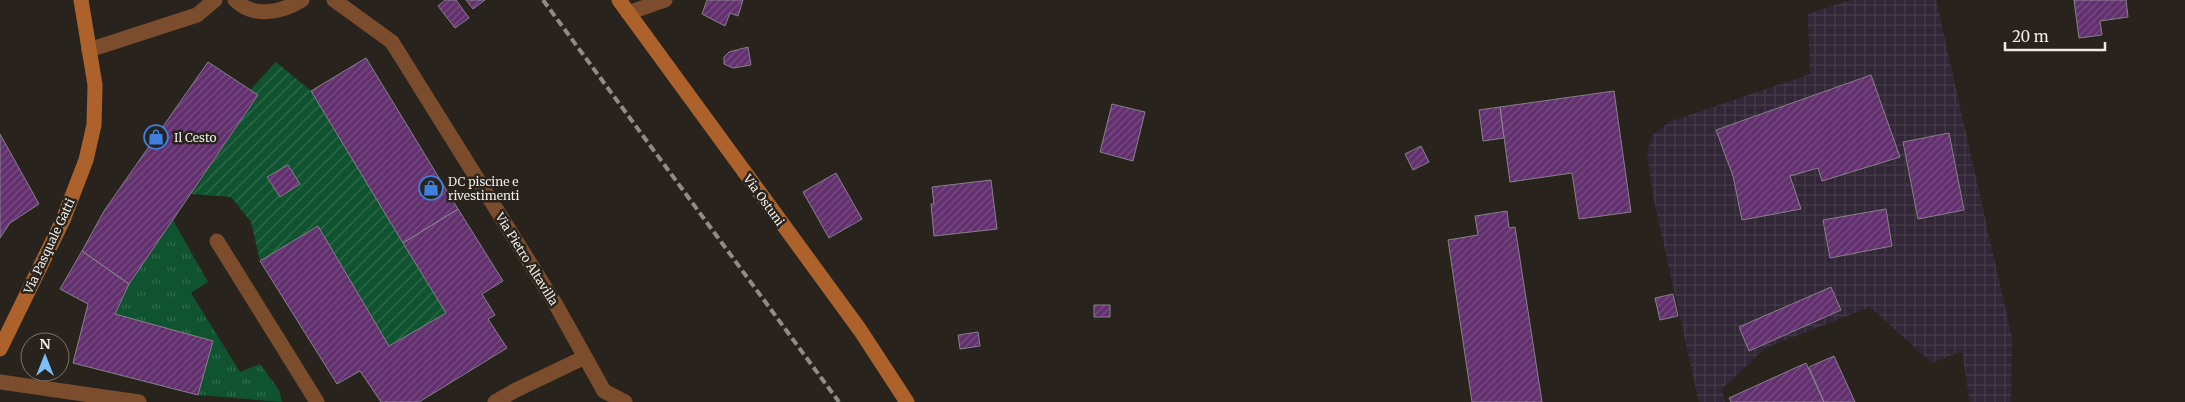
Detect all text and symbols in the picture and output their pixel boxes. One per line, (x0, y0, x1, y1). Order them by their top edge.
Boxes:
scale bar (2005, 20, 2105, 52)
text: 20 m (2012, 27, 2049, 46)
shop icon: Il Cesto (143, 124, 169, 150)
place label: Il Cesto (174, 130, 216, 145)
street label: Via Ostuni (740, 171, 788, 229)
place label: DC piscine e rivestimenti (448, 174, 519, 203)
shop icon: DC piscine e rivestimenti (418, 175, 444, 201)
street label: Via Pasquale Gatti (20, 196, 78, 297)
street label: Via Pietro Altavilla (492, 209, 562, 309)
north arrow (20, 332, 70, 382)
text: N (39, 335, 51, 353)

